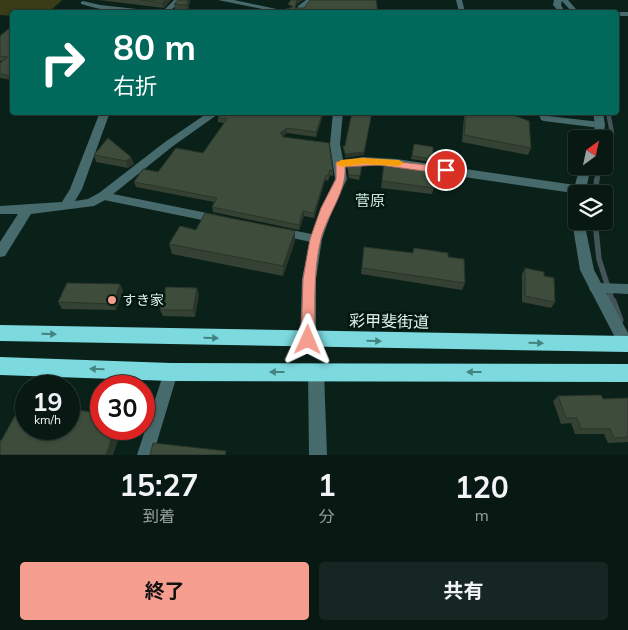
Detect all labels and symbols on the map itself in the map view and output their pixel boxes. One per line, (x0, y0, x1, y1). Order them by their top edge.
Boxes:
north arrow (568, 130, 612, 175)
pin (425, 149, 467, 191)
district label: 菅原 (355, 191, 385, 210)
place label: すき家 (122, 291, 164, 309)
marker: すき家 (106, 294, 118, 306)
street label: 彩甲斐街道 (349, 310, 429, 332)
position arrow (281, 313, 333, 365)
one-way arrow (41, 331, 57, 339)
one-way arrow (203, 334, 219, 342)
one-way arrow (366, 337, 382, 345)
one-way arrow (528, 339, 544, 347)
one-way arrow (89, 365, 105, 373)
one-way arrow (269, 368, 285, 376)
one-way arrow (466, 368, 482, 376)
speed limit sign: 30 (90, 375, 155, 440)

